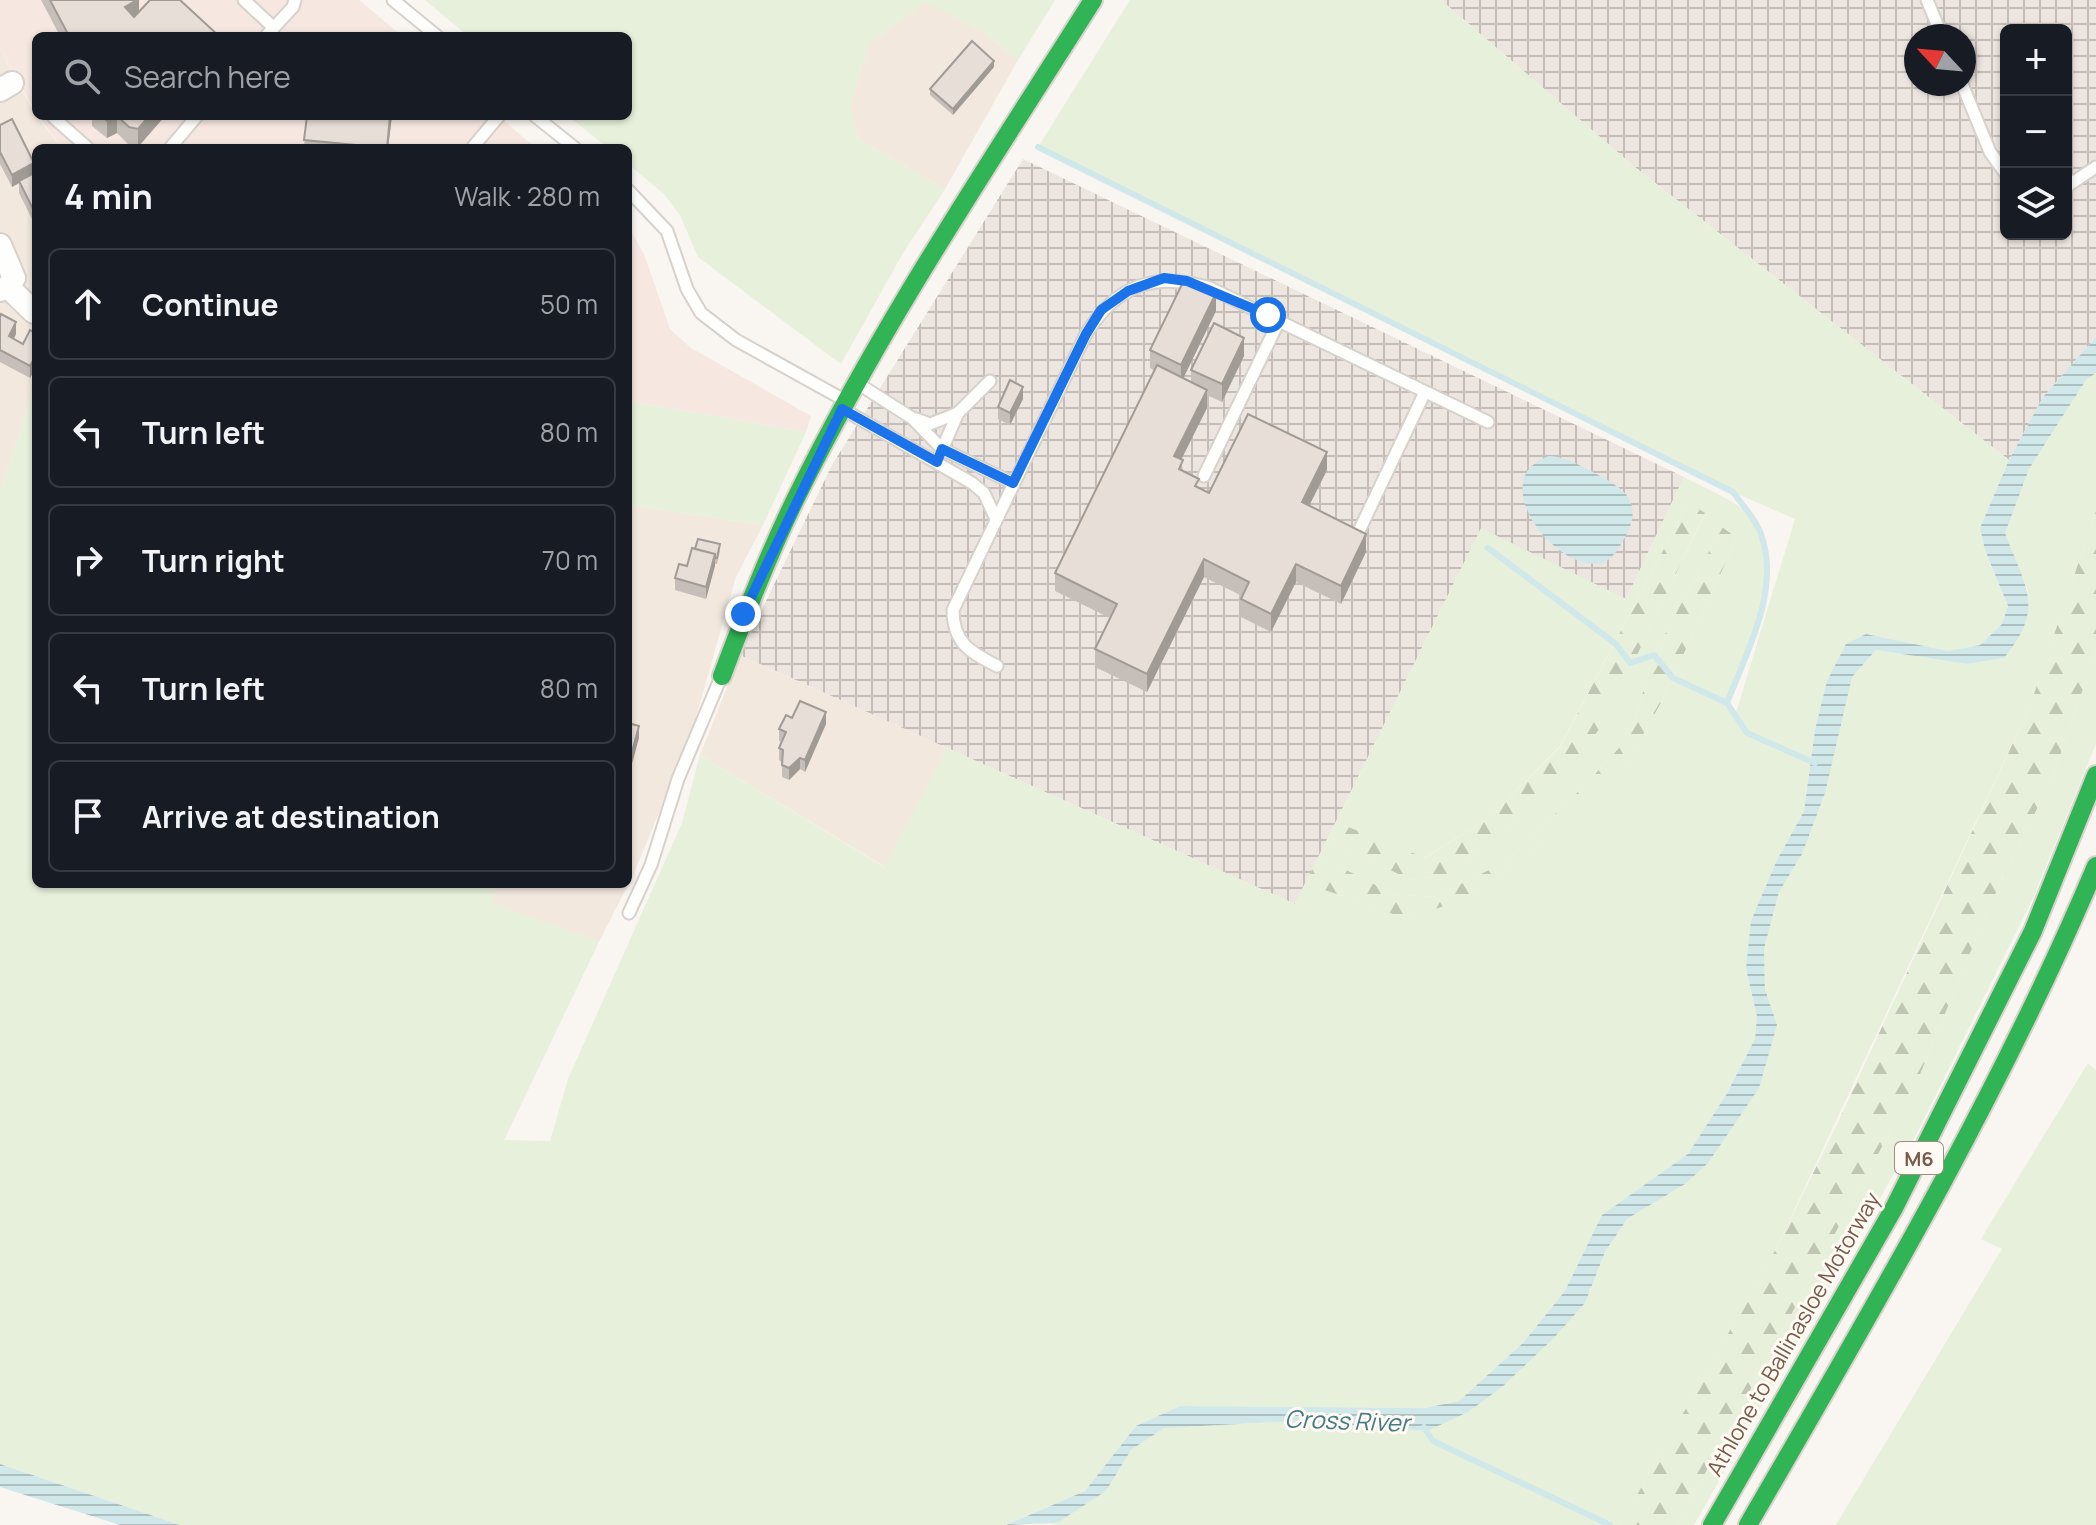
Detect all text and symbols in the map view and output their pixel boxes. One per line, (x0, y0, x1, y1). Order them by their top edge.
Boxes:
north arrow (1904, 24, 1976, 96)
map controls (2000, 24, 2072, 240)
button: + (2000, 24, 2072, 96)
search box (32, 32, 632, 120)
icon: search (60, 54, 104, 98)
text: Search here (124, 56, 291, 97)
button: − (2000, 96, 2072, 168)
button: layers (2000, 168, 2072, 240)
text: 4 min (64, 173, 153, 219)
text: Walk · 280 m (454, 178, 600, 214)
icon: ahead (66, 282, 110, 326)
text: Continue (142, 284, 278, 325)
text: 50 m (540, 286, 598, 322)
route start (1250, 297, 1286, 333)
icon: left (66, 410, 110, 454)
text: Turn left (142, 412, 265, 453)
text: 80 m (540, 414, 598, 450)
icon: right (66, 538, 110, 582)
text: Turn right (142, 540, 285, 581)
text: 70 m (542, 542, 598, 578)
route end (725, 596, 761, 632)
icon: left (66, 666, 110, 710)
text: Turn left (142, 668, 265, 709)
text: 80 m (540, 670, 598, 706)
icon: arrive (66, 794, 110, 838)
text: Arrive at destination (142, 796, 440, 837)
road number: M6 (1895, 1142, 1943, 1174)
street label: Athlone to Ballinasloe Motorway (1699, 1186, 1887, 1481)
water label: Cross River (1284, 1401, 1413, 1439)

